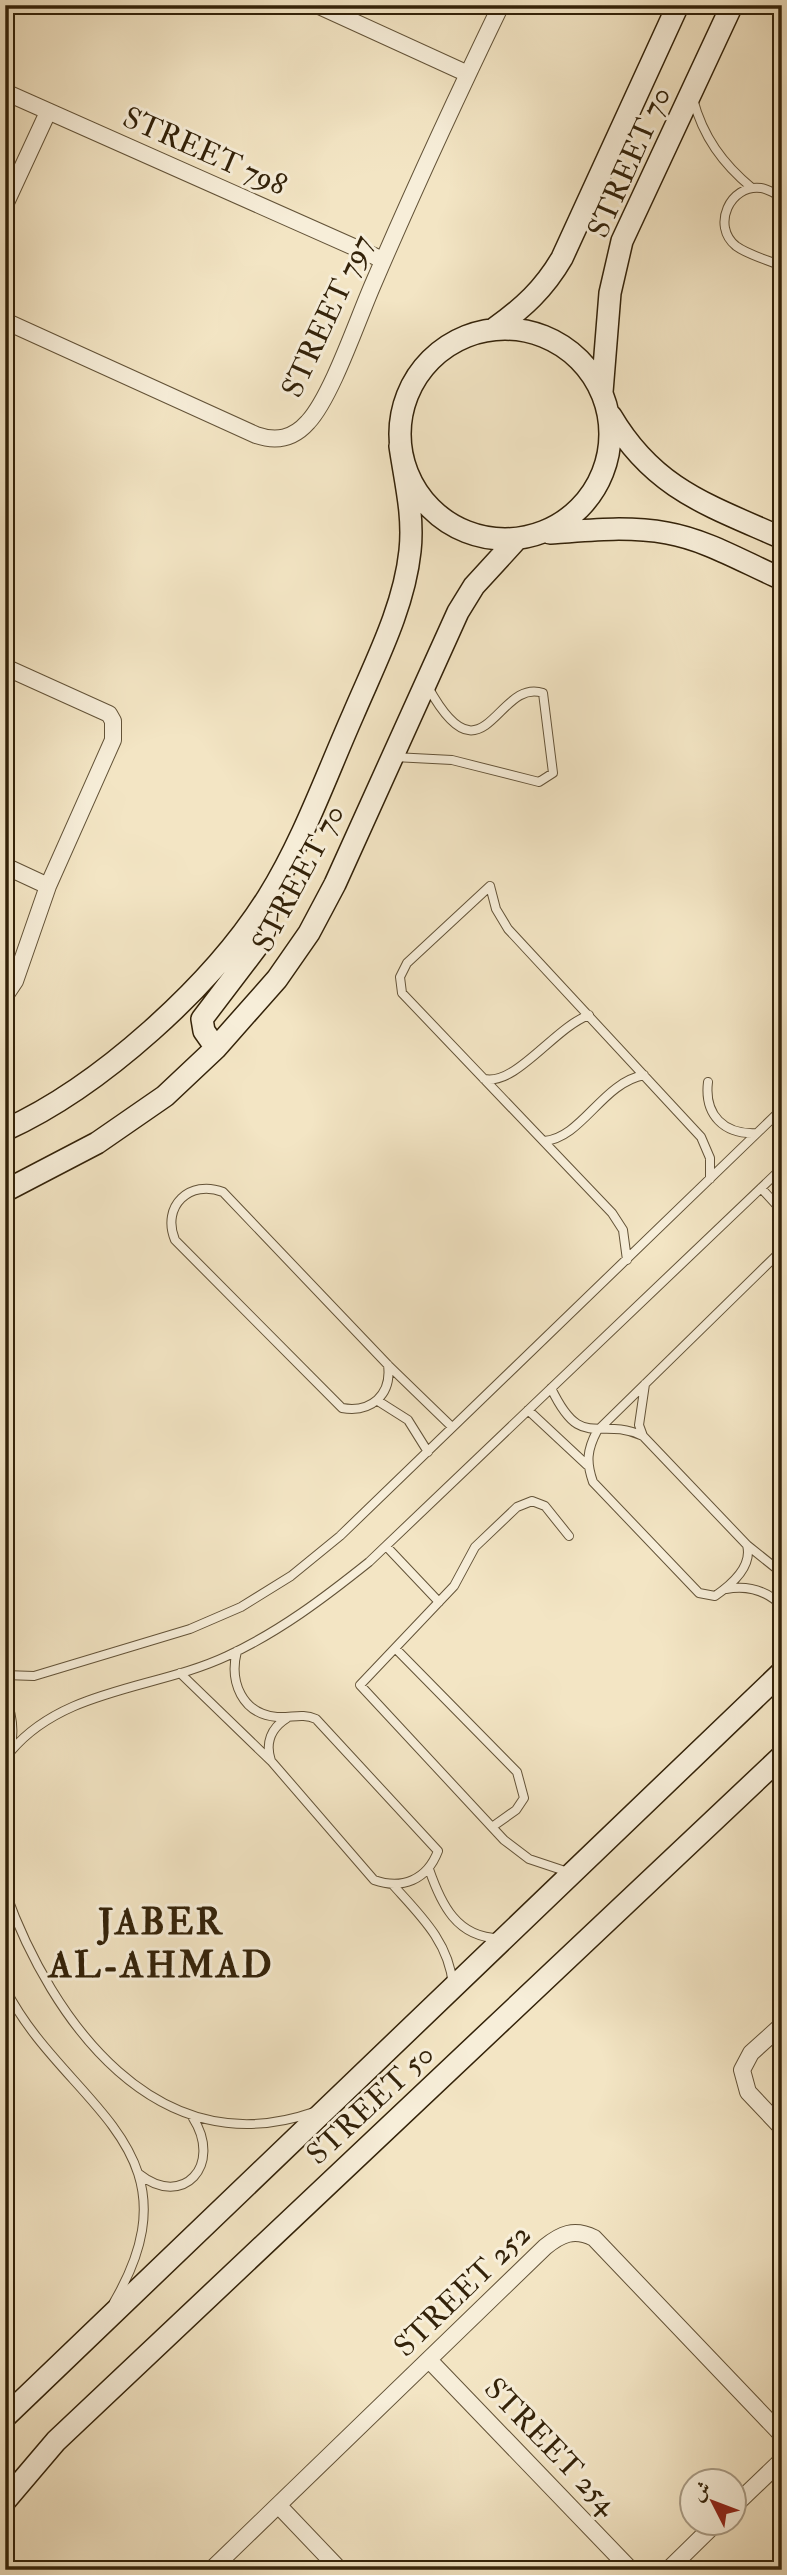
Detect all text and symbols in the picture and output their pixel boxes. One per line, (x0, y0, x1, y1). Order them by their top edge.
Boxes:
street label: STREET 70 (580, 81, 679, 243)
street label: STREET 798 (117, 99, 292, 204)
street label: STREET 797 (274, 229, 381, 403)
street label: STREET 70 (244, 798, 353, 958)
district label: JABER AL-AHMAD (46, 1899, 274, 1989)
street label: STREET 50 (299, 2036, 442, 2173)
street label: STREET 252 (386, 2216, 538, 2365)
street label: STREET 254 (476, 2370, 626, 2524)
north arrow (678, 2466, 748, 2536)
text: ش (686, 2476, 716, 2506)

